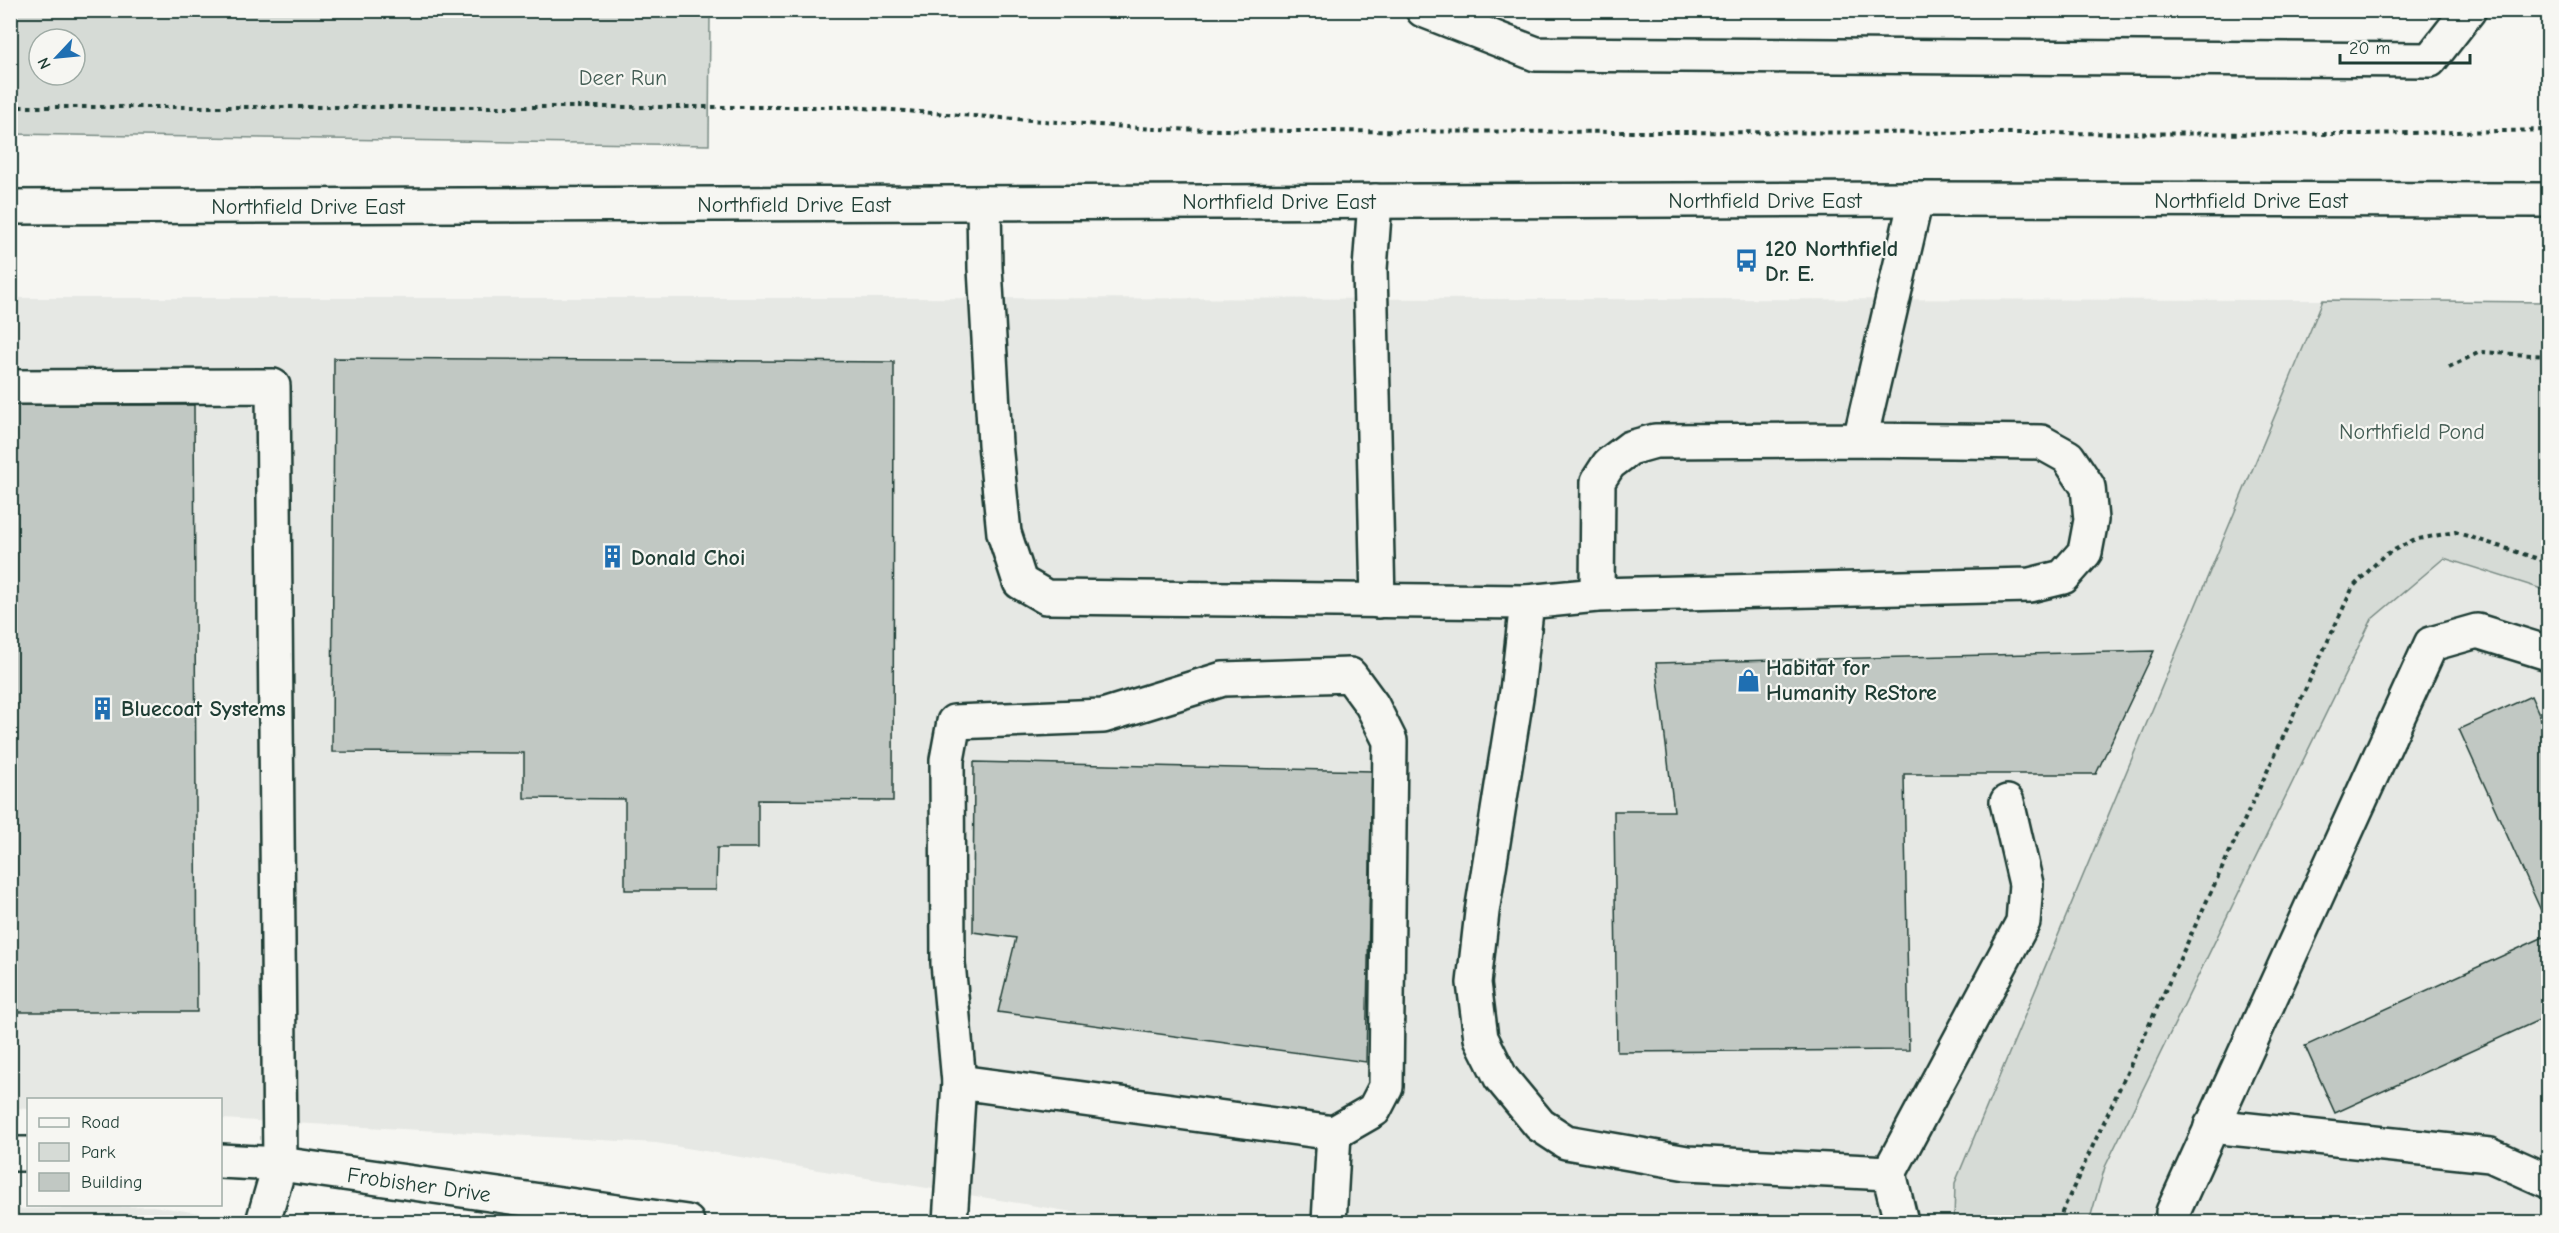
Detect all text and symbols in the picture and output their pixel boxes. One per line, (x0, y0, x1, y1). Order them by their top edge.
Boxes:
north arrow (27, 27, 87, 87)
scale bar (2340, 27, 2470, 65)
text: 20 m (2349, 38, 2390, 59)
text: N (34, 55, 55, 72)
park label: Deer Run (579, 65, 667, 91)
street label: Northfield Drive East (1668, 188, 1863, 214)
street label: Northfield Drive East (2154, 188, 2349, 214)
street label: Northfield Drive East (1182, 189, 1377, 215)
street label: Northfield Drive East (697, 192, 892, 218)
street label: Northfield Drive East (211, 194, 406, 220)
place label: 120 Northfield Dr. E. (1765, 236, 1898, 287)
bus stop icon: 120 Northfield Dr. E. (1734, 248, 1760, 274)
park label: Northfield Pond (2339, 419, 2485, 445)
building icon: Donald Choi (600, 544, 626, 570)
place label: Donald Choi (631, 545, 745, 571)
place label: Habitat for Humanity ReStore (1766, 655, 1937, 706)
shop icon: Habitat for Humanity ReStore (1735, 667, 1761, 693)
building icon: Bluecoat Systems (90, 695, 116, 721)
place label: Bluecoat Systems (121, 696, 286, 722)
legend (27, 1098, 222, 1206)
text: Road (81, 1112, 120, 1133)
text: Park (81, 1142, 116, 1163)
street label: Frobisher Drive (345, 1162, 492, 1208)
text: Building (81, 1172, 143, 1193)

